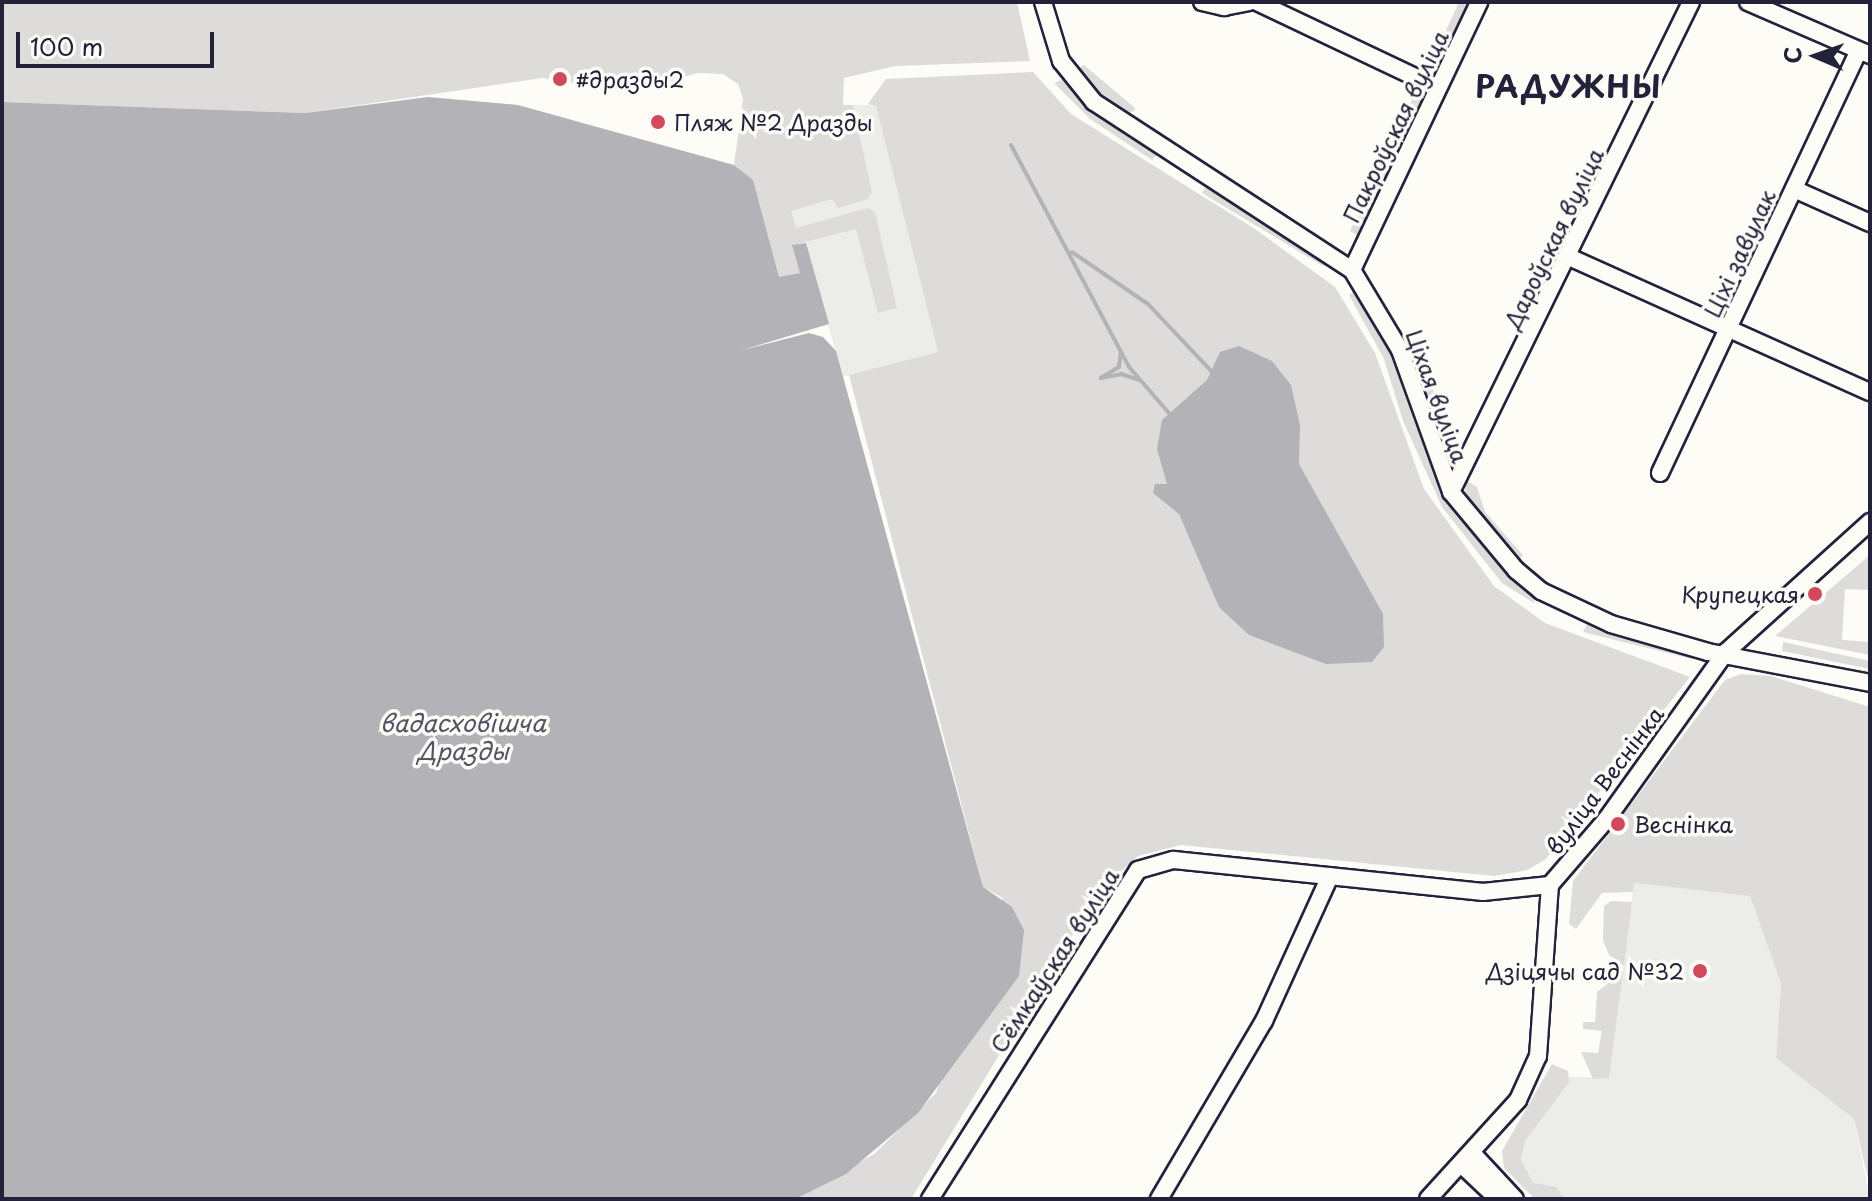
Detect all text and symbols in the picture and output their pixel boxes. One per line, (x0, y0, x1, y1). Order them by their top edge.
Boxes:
scale bar (20, 16, 218, 66)
north arrow (1776, 16, 1856, 96)
street label: Пакроўская вуліца (1337, 25, 1453, 227)
text: 100 m (30, 28, 103, 64)
text: С (1775, 46, 1808, 64)
place label: #дразды2 (576, 66, 684, 92)
district label: РАДУЖНЫ (1476, 68, 1662, 104)
marker: #дразды2 (551, 70, 569, 88)
place label: Пляж №2 Дразды (674, 109, 873, 135)
marker: Пляж №2 Дразды (649, 113, 667, 131)
street label: Дароўская вуліца (1498, 143, 1608, 333)
street label: Ціхі завулак (1698, 185, 1780, 321)
street label: Ціхая вуліца (1402, 326, 1474, 466)
place label: Крупецкая (1681, 581, 1799, 607)
marker: Крупецкая (1806, 585, 1824, 603)
street label: вуліца Веснінка (1540, 701, 1668, 859)
water label: вадасховішча Дразды (380, 709, 546, 765)
place label: Веснінка (1634, 811, 1733, 837)
marker: Веснінка (1609, 815, 1627, 833)
street label: Сёмкаўская вуліца (984, 863, 1124, 1057)
place label: Дзіцячы сад №32 (1485, 958, 1684, 984)
marker: Дзіцячы сад №32 (1691, 962, 1709, 980)

